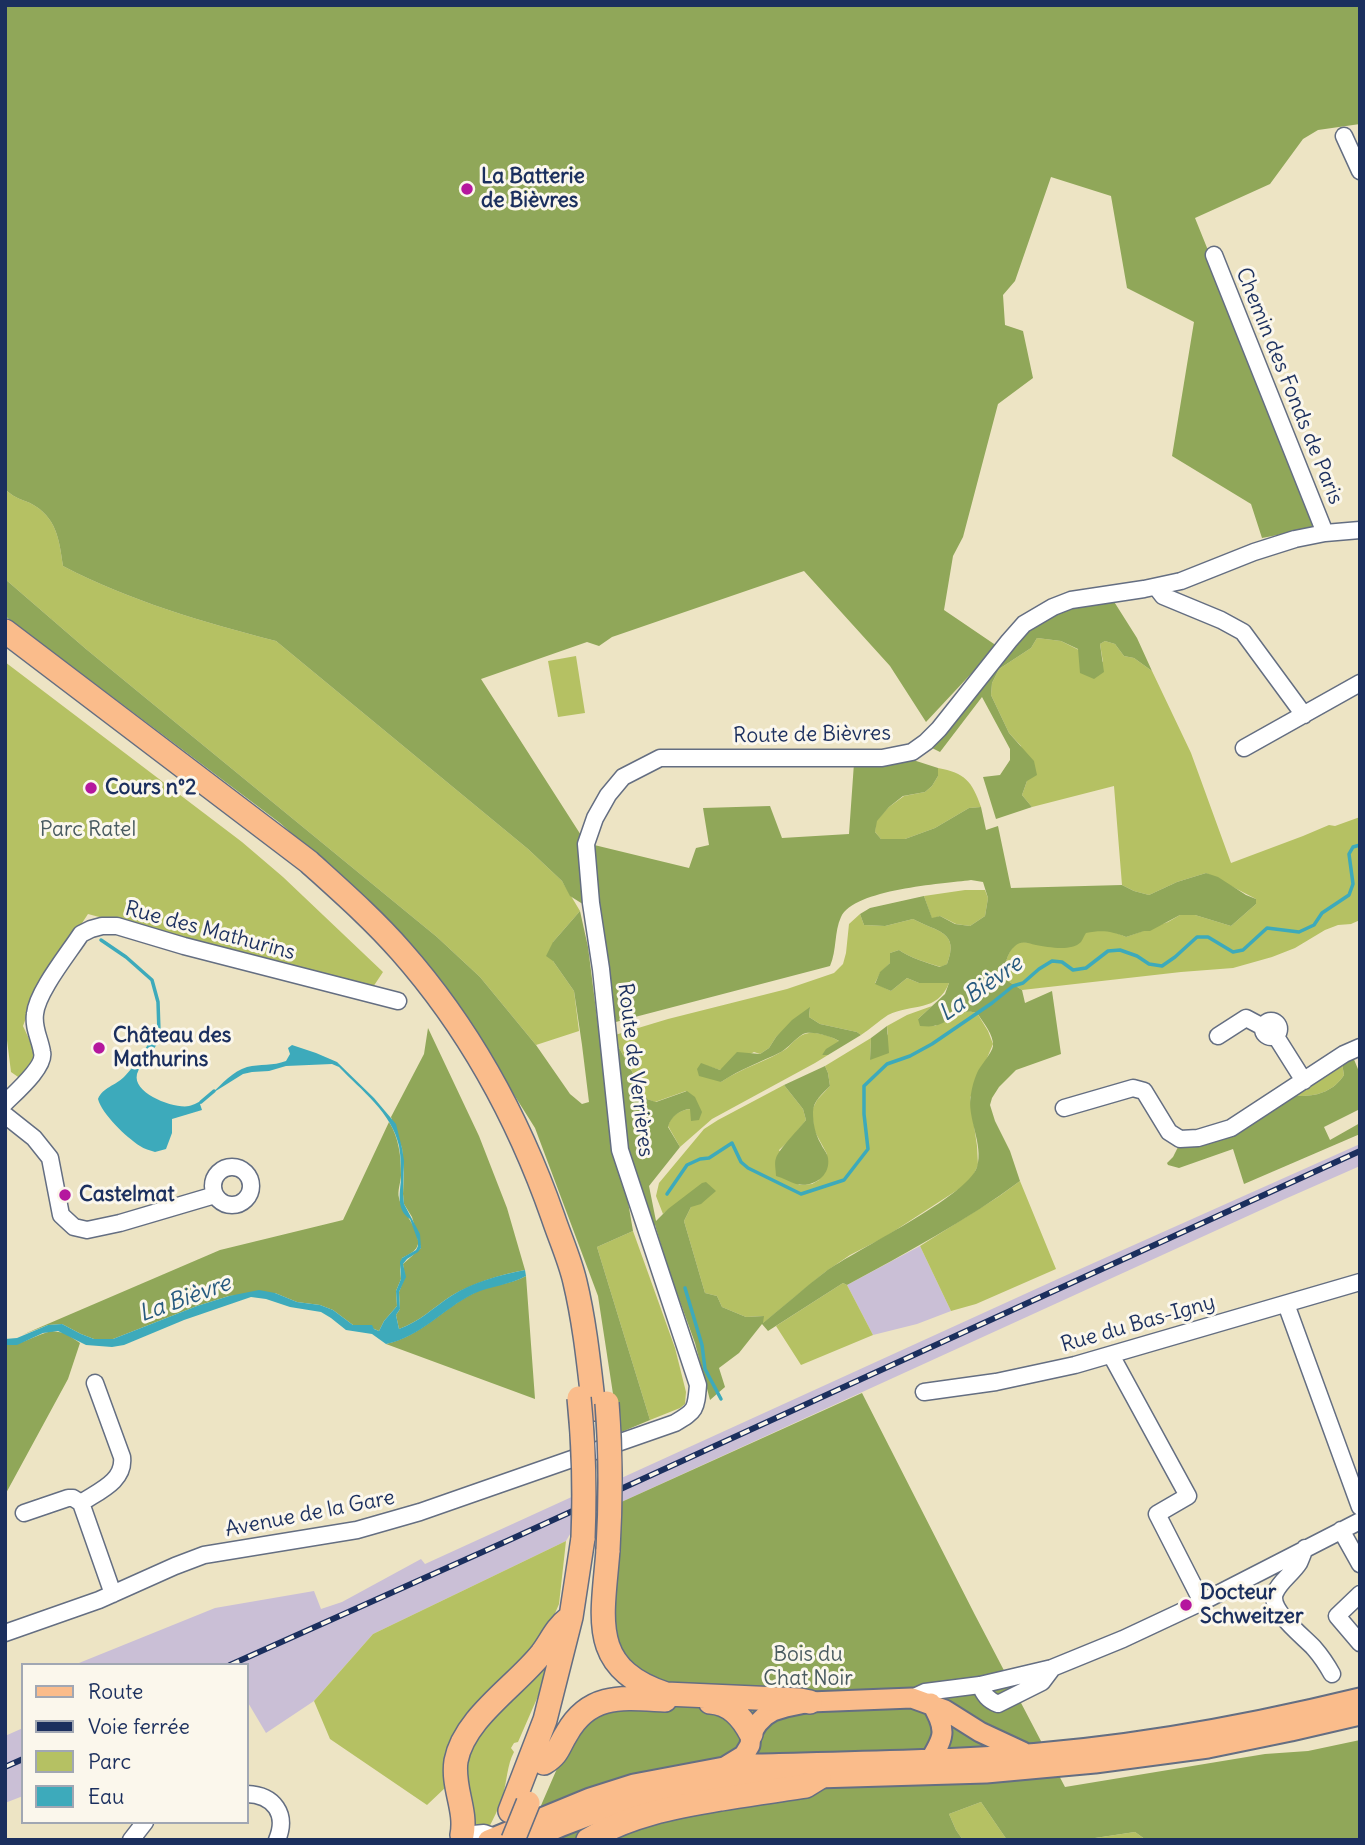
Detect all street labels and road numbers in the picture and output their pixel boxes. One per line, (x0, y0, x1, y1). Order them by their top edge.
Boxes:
street label: Chemin des Fonds de Paris (1230, 264, 1348, 508)
street label: Route de Bièvres (733, 721, 891, 749)
street label: Rue des Mathurins (122, 896, 298, 966)
street label: Route de Verrières (612, 982, 658, 1158)
street label: Rue du Bas-Igny (1058, 1290, 1218, 1358)
street label: Avenue de la Gare (223, 1485, 397, 1543)

